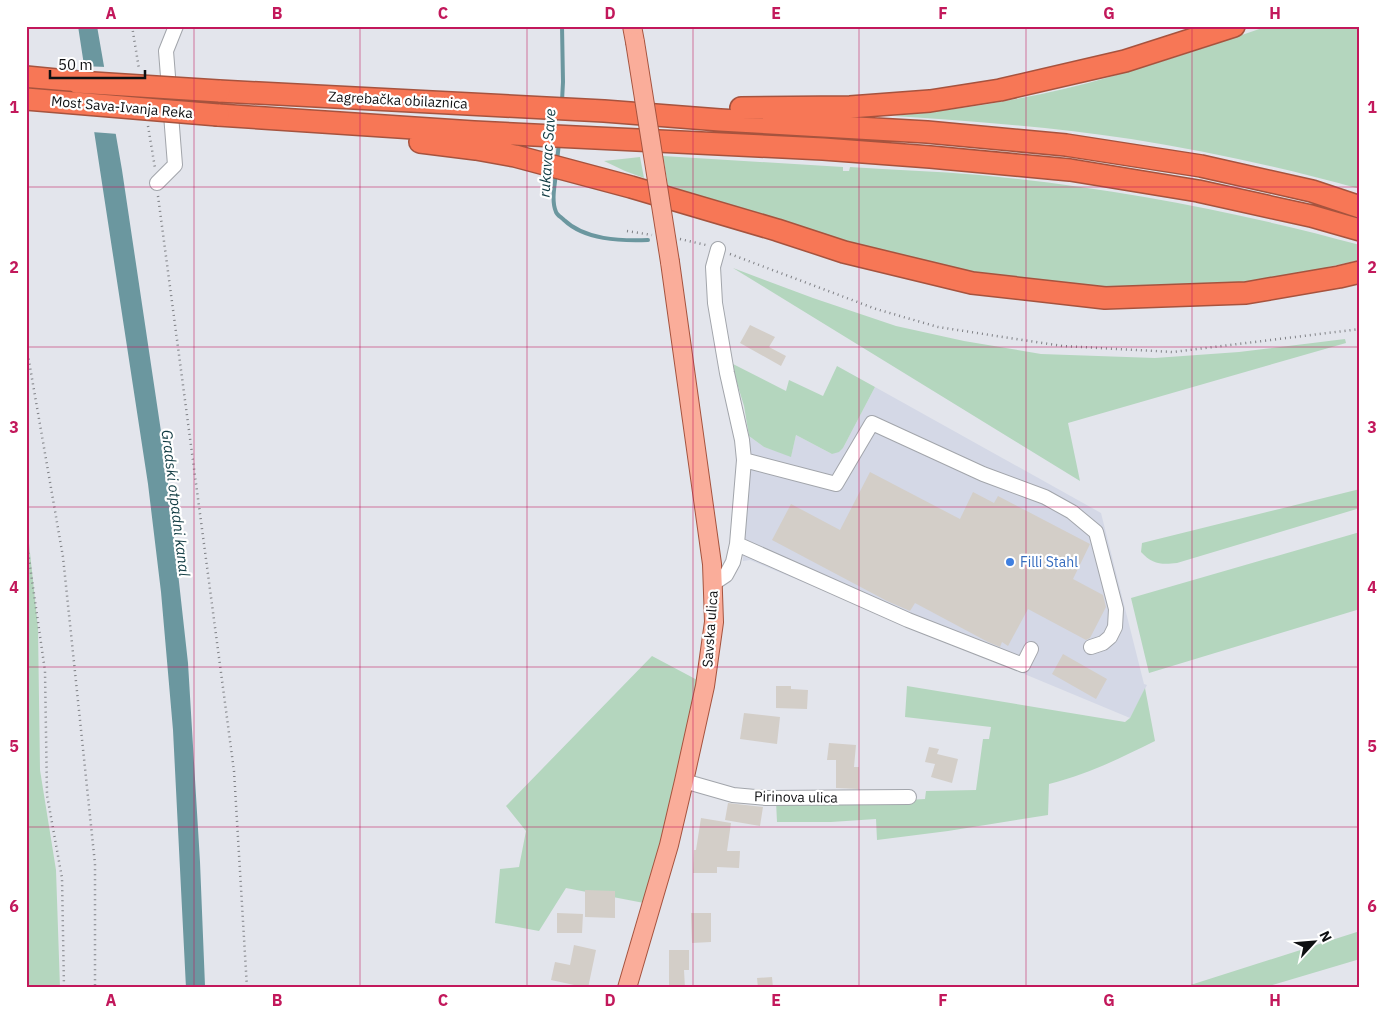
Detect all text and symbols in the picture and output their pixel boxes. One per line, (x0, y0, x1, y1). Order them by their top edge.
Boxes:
text: A (106, 3, 117, 23)
text: B (272, 3, 283, 23)
text: C (438, 3, 448, 23)
text: D (604, 3, 616, 23)
text: E (771, 3, 781, 23)
text: F (938, 3, 948, 23)
text: G (1103, 3, 1115, 23)
text: H (1269, 3, 1281, 23)
scale bar (50, 48, 145, 80)
text: 50 m (58, 55, 93, 74)
street label: Zagrebačka obilaznica (328, 87, 469, 113)
street label: Most Sava-Ivanja Reka (50, 92, 194, 122)
text: 1 (9, 97, 19, 117)
text: 1 (1367, 97, 1377, 117)
water label: rukavac Save (534, 108, 560, 198)
text: 2 (9, 257, 19, 277)
text: 2 (1367, 257, 1377, 277)
text: 3 (9, 417, 19, 437)
text: 3 (1367, 417, 1377, 437)
water label: Gradski otpadni kanal (158, 429, 194, 577)
place label: Filli Stahl (1020, 553, 1078, 571)
marker: Filli Stahl (1004, 556, 1016, 568)
text: 4 (9, 577, 19, 597)
text: 4 (1367, 577, 1377, 597)
street label: Savska ulica (698, 589, 722, 668)
text: 5 (9, 736, 19, 756)
text: 5 (1367, 736, 1377, 756)
street label: Pirinova ulica (754, 787, 838, 807)
text: 6 (9, 896, 19, 916)
text: 6 (1367, 896, 1377, 916)
north arrow (1288, 916, 1338, 966)
text: N (1315, 928, 1336, 945)
text: A (106, 990, 117, 1010)
text: B (272, 990, 283, 1010)
text: C (438, 990, 448, 1010)
text: D (604, 990, 616, 1010)
text: E (771, 990, 781, 1010)
text: F (938, 990, 948, 1010)
text: G (1103, 990, 1115, 1010)
text: H (1269, 990, 1281, 1010)

